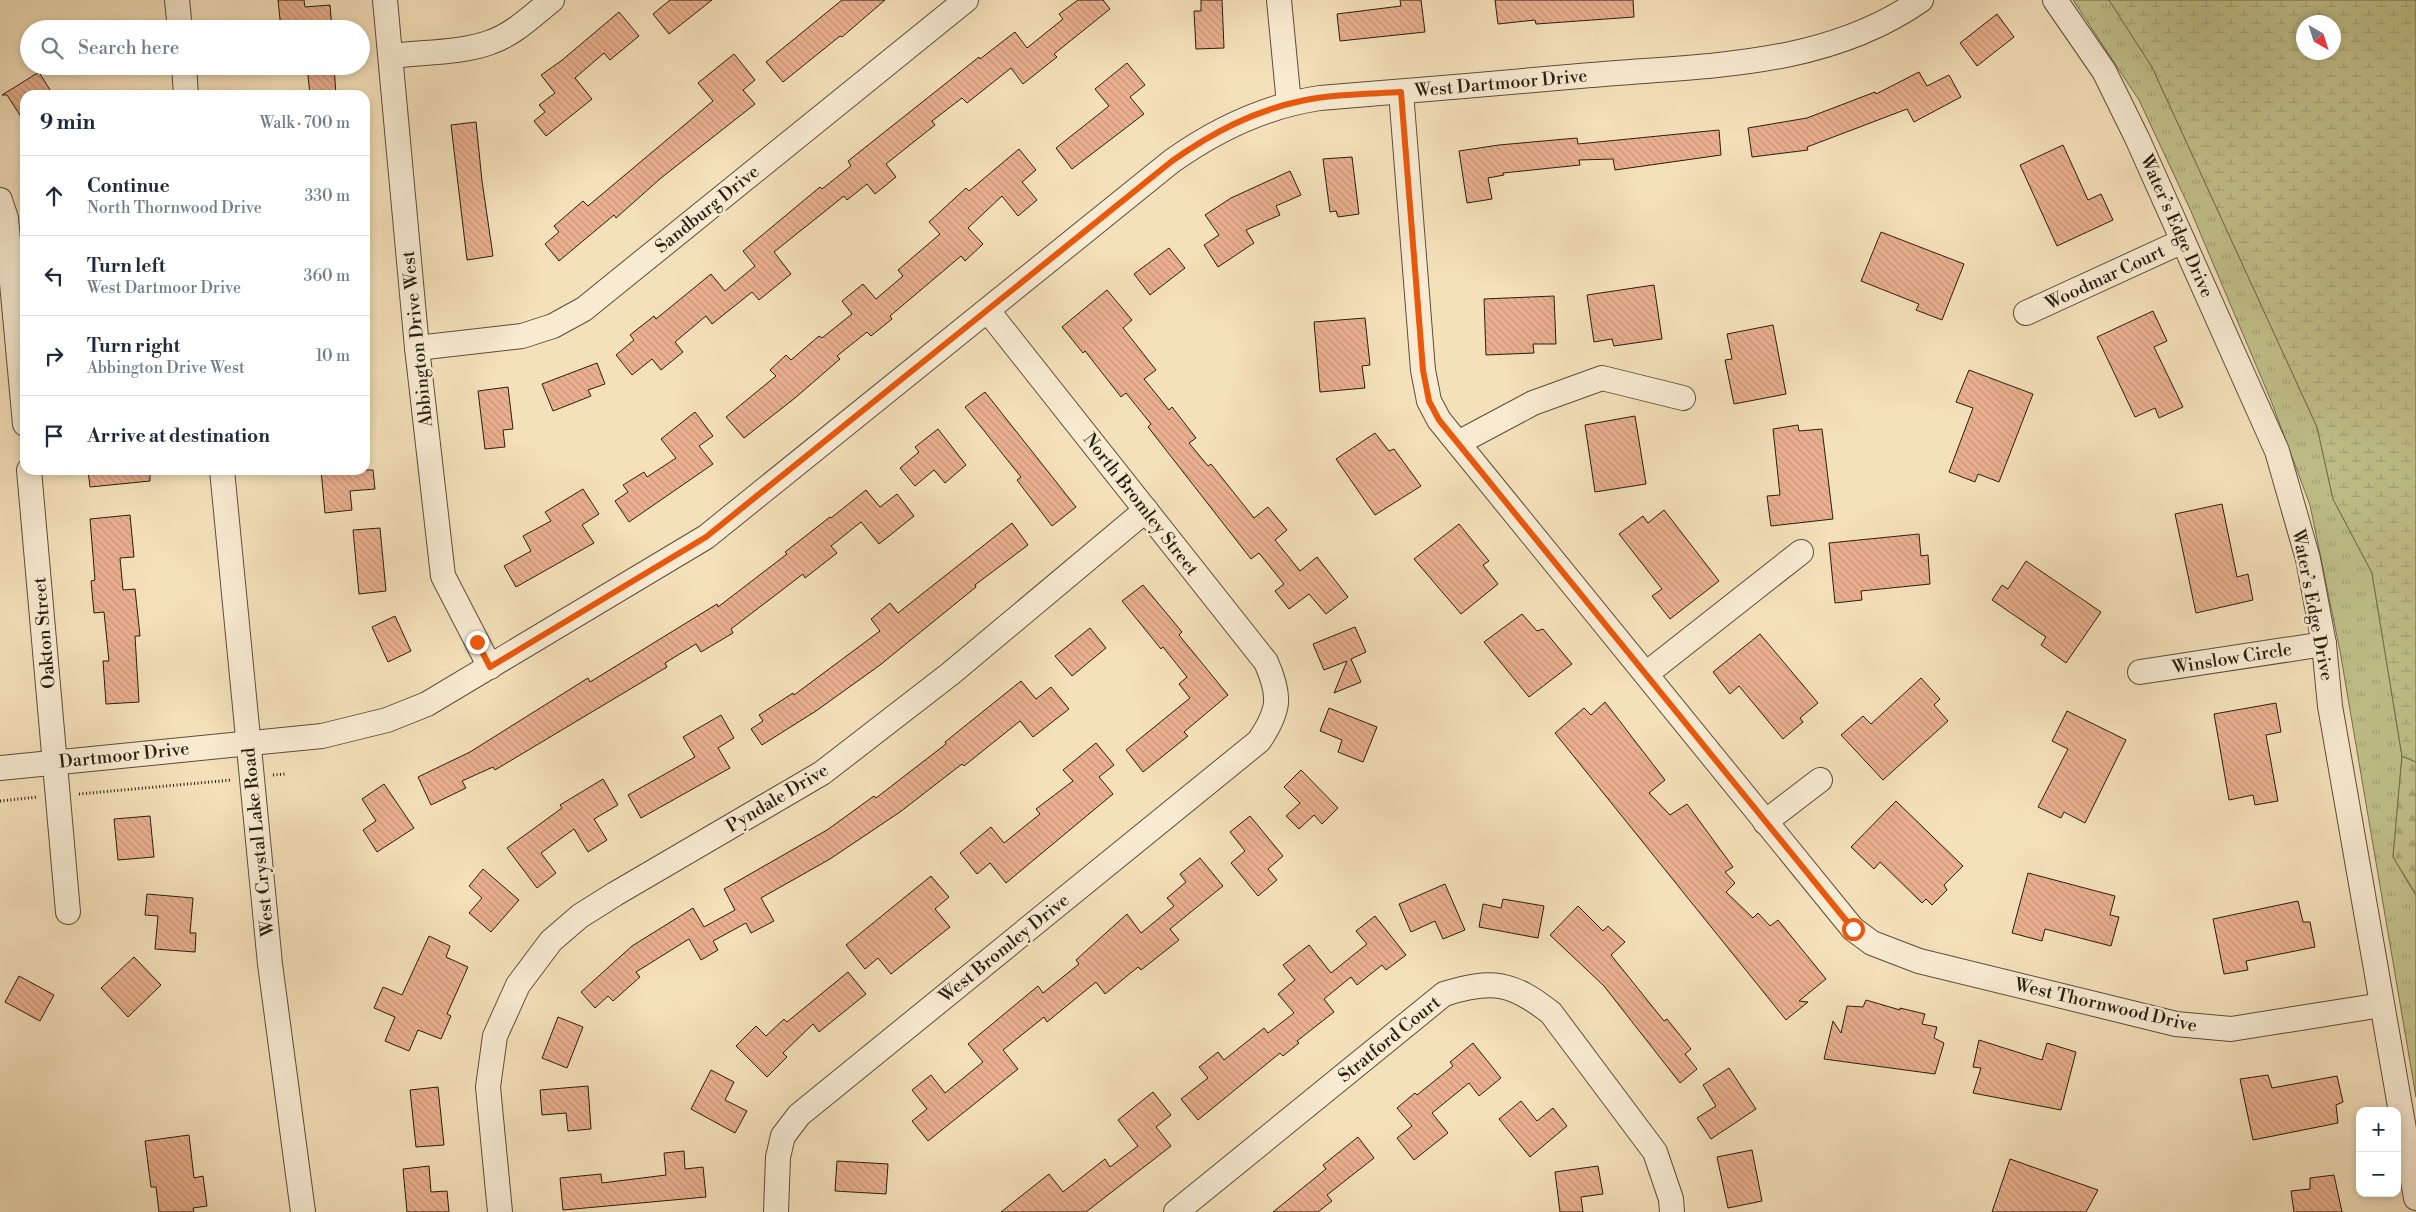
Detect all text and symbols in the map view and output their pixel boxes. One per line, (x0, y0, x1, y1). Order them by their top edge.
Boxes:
north arrow (2296, 15, 2341, 60)
search box (20, 20, 370, 75)
icon: search (38, 34, 66, 62)
text: Search here (78, 36, 179, 60)
street label: West Dartmoor Drive (1413, 64, 1588, 103)
text: 9 min (40, 110, 95, 136)
text: Walk · 700 m (260, 113, 350, 133)
street label: Water’s Edge Drive (2134, 150, 2218, 301)
street label: Sandburg Drive (651, 160, 764, 258)
text: Continue (87, 174, 170, 198)
icon: ahead (40, 182, 68, 210)
text: 330 m (304, 186, 350, 206)
text: North Thornwood Drive (87, 198, 262, 218)
street label: Woodmar Court (2041, 239, 2169, 316)
street label: Abbington Drive West (397, 249, 438, 429)
text: Turn left (87, 254, 166, 278)
icon: left (40, 262, 68, 290)
text: 360 m (304, 266, 350, 286)
text: West Dartmoor Drive (87, 278, 241, 298)
text: Turn right (87, 334, 180, 358)
icon: right (40, 342, 68, 370)
text: 10 m (316, 346, 350, 366)
text: Abbington Drive West (87, 358, 245, 378)
icon: arrive (40, 422, 68, 450)
text: Arrive at destination (87, 424, 270, 448)
street label: North Bromley Street (1078, 429, 1204, 581)
street label: Water’s Edge Drive (2286, 526, 2338, 683)
street label: Oakton Street (28, 575, 61, 690)
route end (466, 631, 489, 654)
street label: Winslow Circle (2170, 638, 2293, 679)
street label: Dartmoor Drive (58, 737, 190, 774)
street label: West Crystal Lake Road (237, 746, 280, 938)
street label: Pyndale Drive (722, 759, 833, 838)
street label: West Bromley Drive (934, 889, 1074, 1009)
route start (1842, 918, 1865, 941)
street label: West Thornwood Drive (2011, 973, 2199, 1038)
street label: Stratford Court (1333, 991, 1446, 1088)
map controls (2356, 1107, 2401, 1197)
button: + (2356, 1107, 2401, 1152)
button: − (2356, 1152, 2401, 1197)

